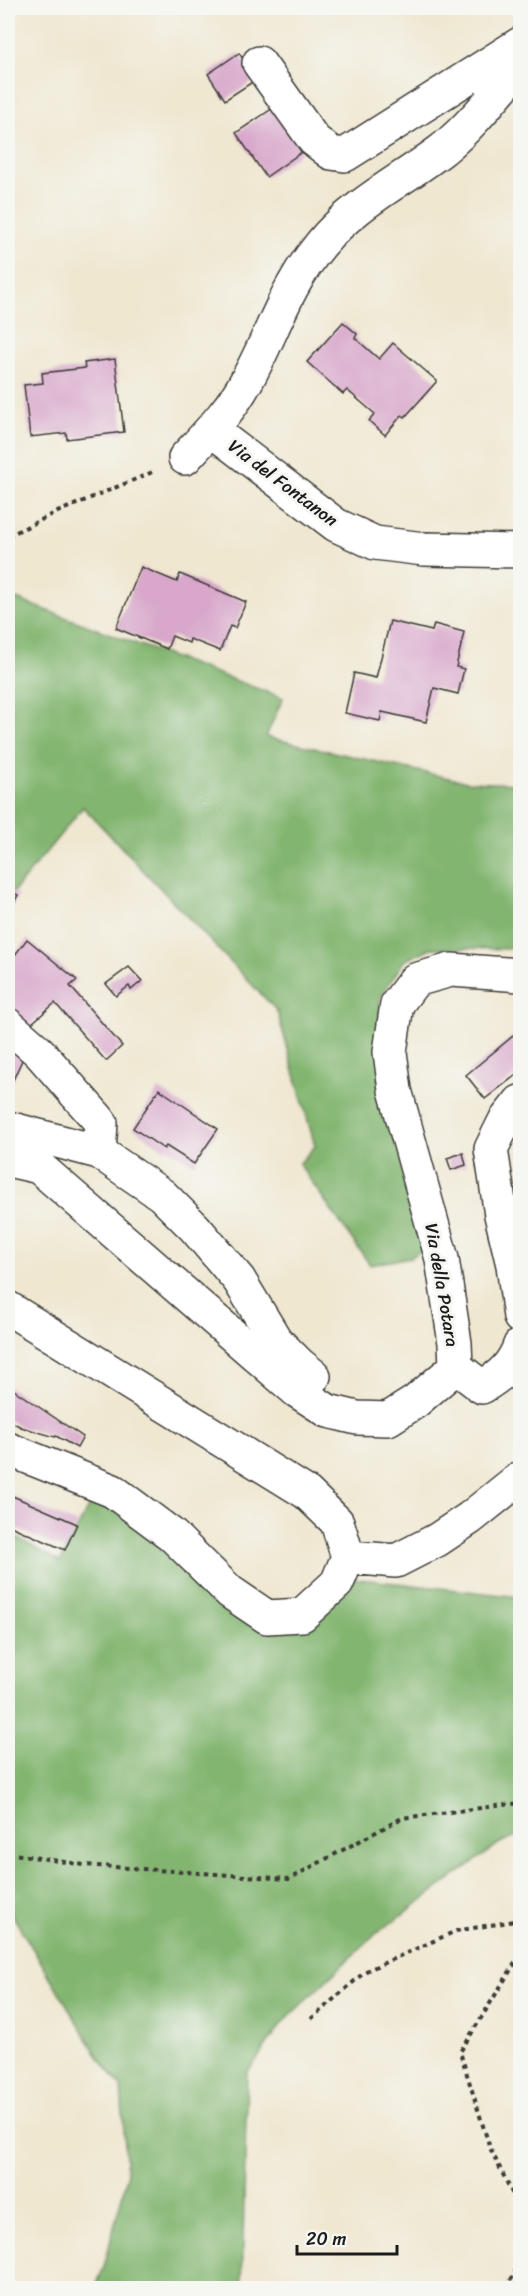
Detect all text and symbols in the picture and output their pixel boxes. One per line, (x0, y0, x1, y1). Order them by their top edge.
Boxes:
street label: Via del Fontanon (221, 431, 345, 535)
street label: Via della Potara (415, 1221, 469, 1349)
scale bar (297, 2218, 398, 2256)
text: 20 m (306, 2223, 346, 2255)

